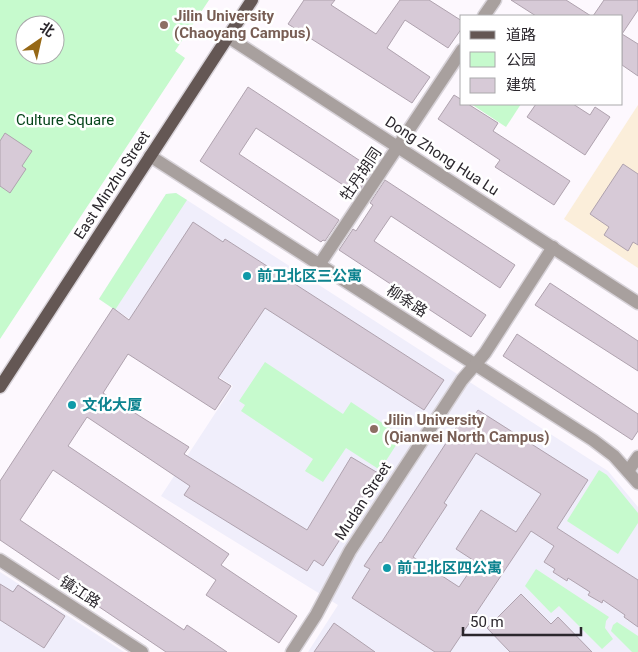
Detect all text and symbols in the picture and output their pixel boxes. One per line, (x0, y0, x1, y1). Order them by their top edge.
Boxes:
place label: Jilin University (Chaoyang Campus) (174, 7, 311, 42)
north arrow (15, 15, 65, 65)
legend (460, 15, 623, 105)
text: 北 (37, 19, 58, 40)
marker: Jilin University (Chaoyang Campus) (158, 19, 170, 31)
text: 道路 (506, 26, 536, 44)
text: 公园 (506, 51, 536, 69)
text: 建筑 (506, 76, 536, 94)
park label: Culture Square (16, 111, 114, 129)
street label: Dong Zhong Hua Lu (382, 113, 502, 199)
street label: East Minzhu Street (70, 127, 154, 242)
street label: 牡丹胡同 (337, 144, 385, 204)
place label: 前卫北区三公寓 (257, 267, 362, 285)
marker: 前卫北区三公寓 (241, 270, 253, 282)
street label: 柳条路 (383, 281, 431, 321)
place label: 文化大厦 (82, 396, 142, 414)
marker: 文化大厦 (66, 399, 78, 411)
place label: Jilin University (Qianwei North Campus) (384, 411, 550, 446)
marker: Jilin University (Qianwei North Campus) (368, 423, 380, 435)
street label: Mudan Street (331, 458, 395, 543)
place label: 前卫北区四公寓 (397, 559, 502, 577)
marker: 前卫北区四公寓 (381, 562, 393, 574)
street label: 镇江路 (56, 572, 104, 612)
scale bar (463, 604, 580, 636)
text: 50 m (470, 613, 504, 631)

